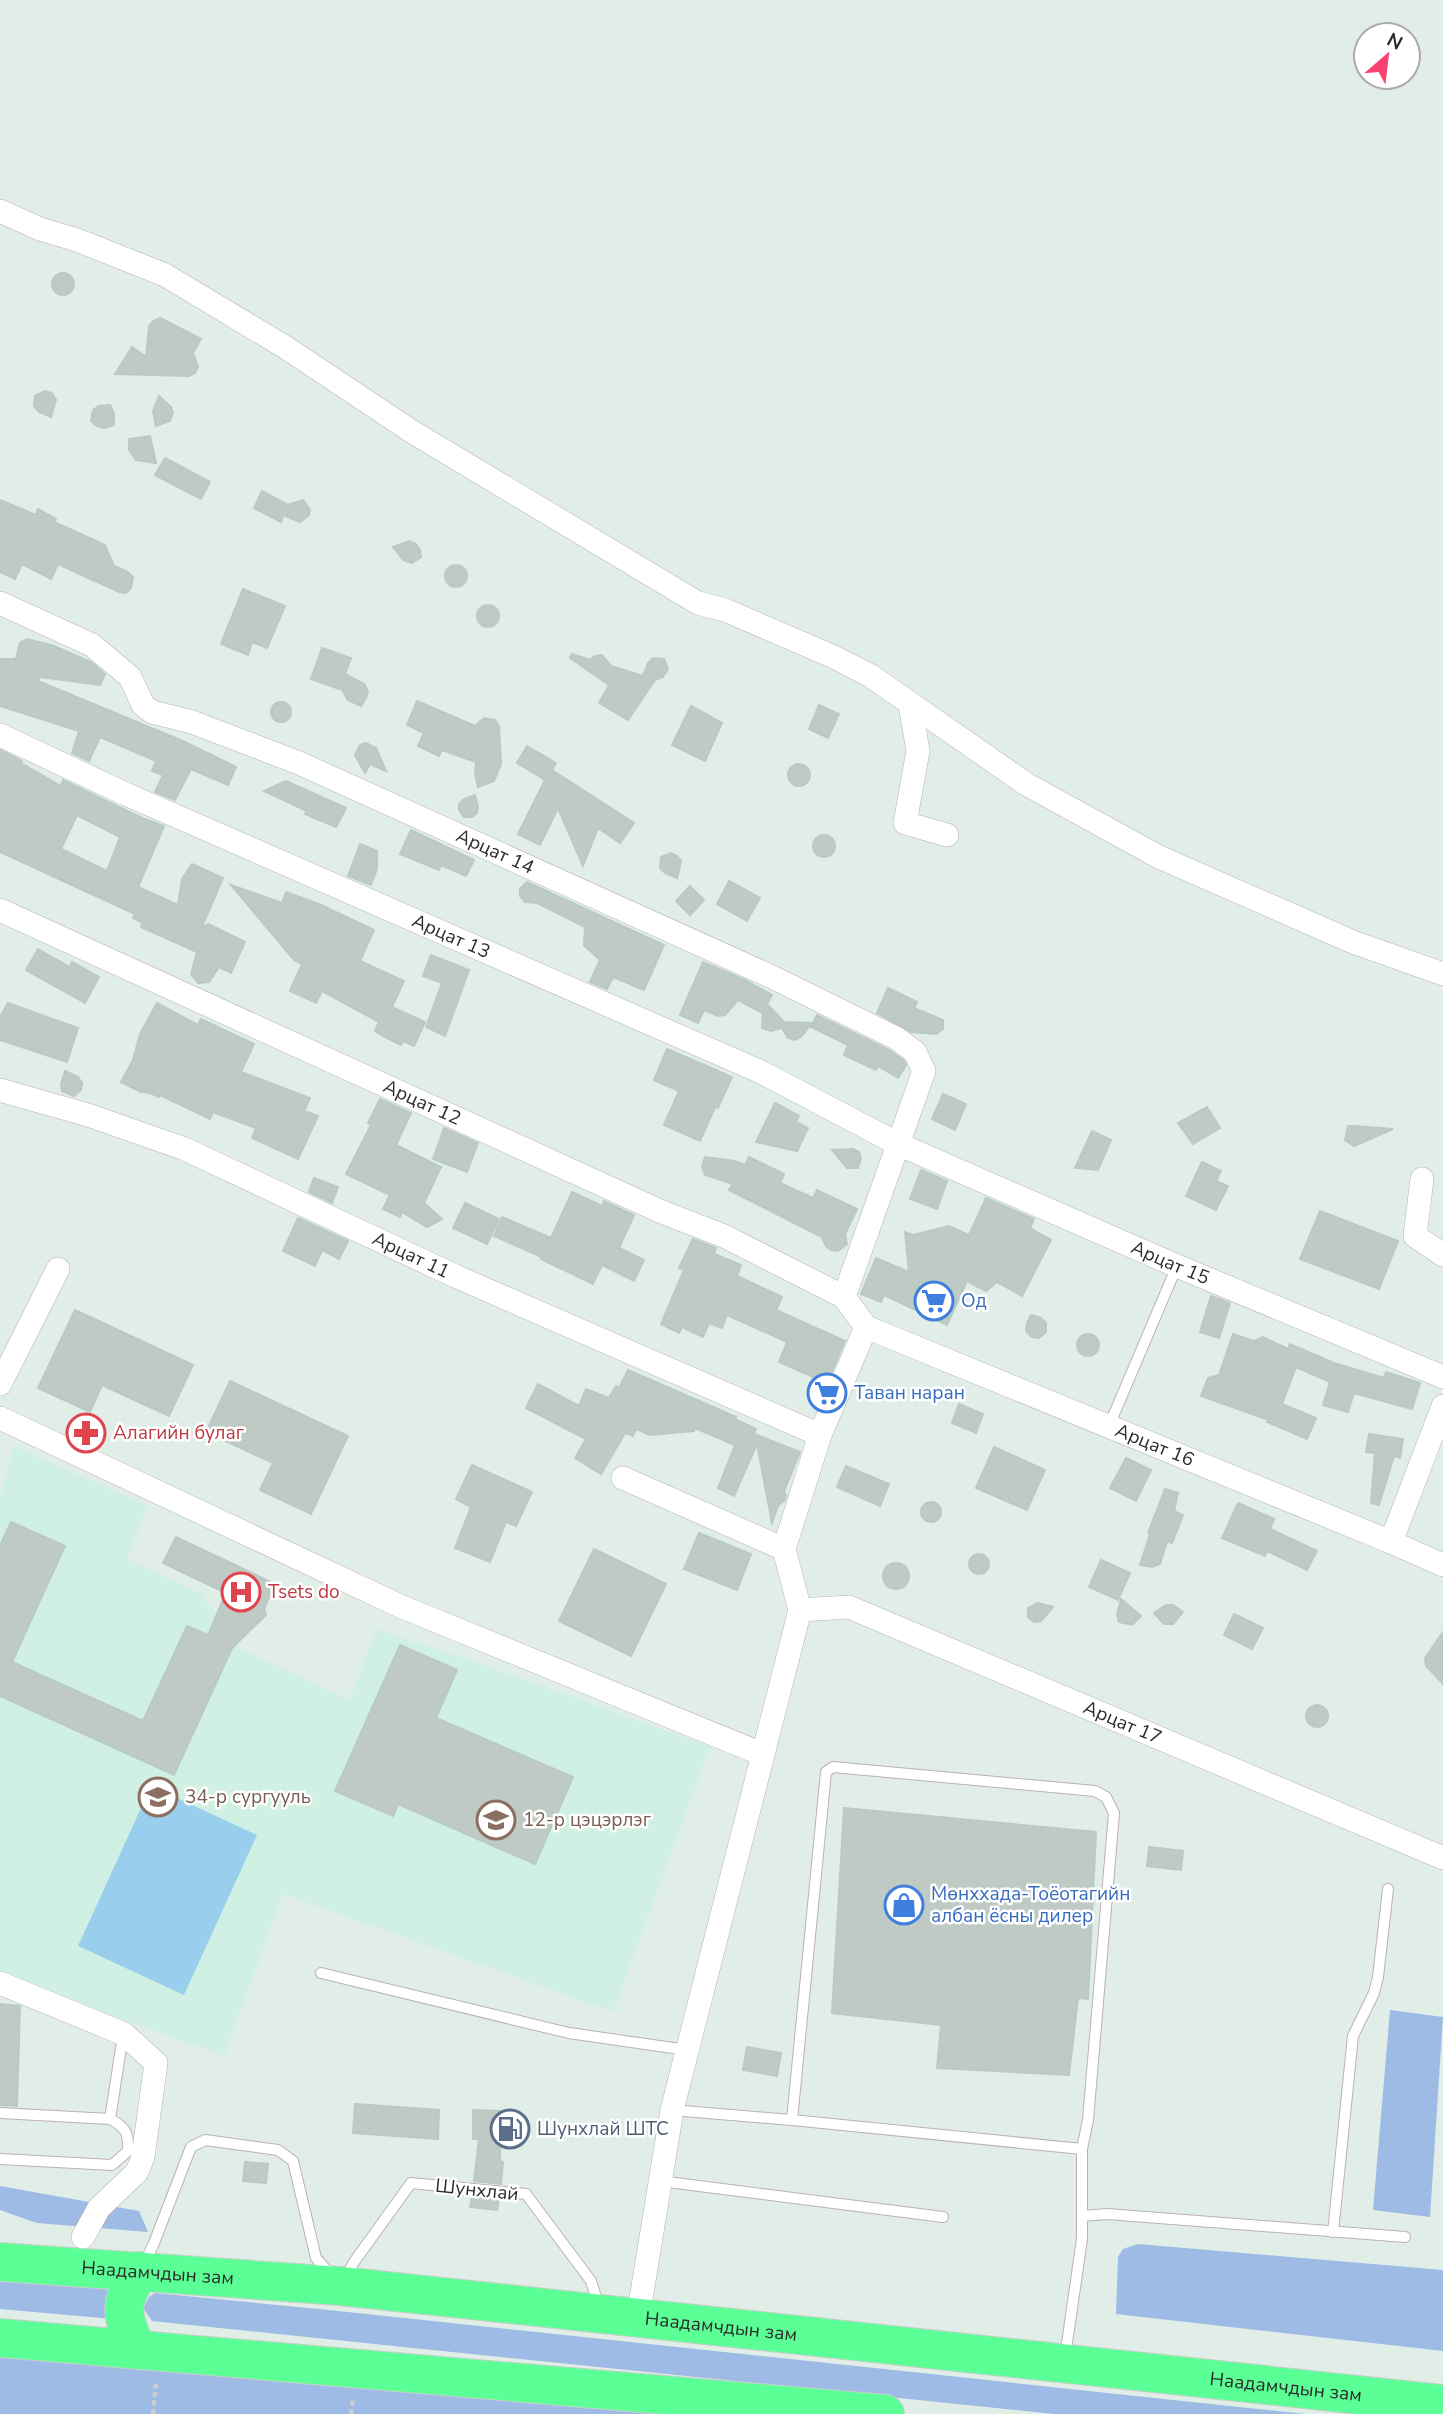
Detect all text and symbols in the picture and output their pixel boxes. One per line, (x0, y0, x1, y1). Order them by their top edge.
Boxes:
north arrow (1352, 21, 1422, 91)
text: N (1382, 27, 1407, 57)
street label: Арцат 14 (452, 823, 538, 881)
street label: Арцат 13 (408, 908, 494, 965)
street label: Арцат 12 (379, 1074, 465, 1132)
street label: Арцат 11 (368, 1226, 454, 1285)
street label: Арцат 15 (1127, 1234, 1213, 1291)
supermarket icon: Од (913, 1280, 955, 1322)
place label: Од (961, 1288, 987, 1314)
supermarket icon: Таван наран (806, 1372, 848, 1414)
place label: Таван наран (854, 1380, 965, 1406)
pharmacy icon: Алагийн булаг (65, 1412, 107, 1454)
street label: Арцат 16 (1111, 1418, 1198, 1473)
place label: Алагийн булаг (113, 1420, 244, 1446)
hospital icon: Tsets do (220, 1571, 262, 1613)
place label: Tsets do (268, 1579, 340, 1605)
street label: Арцат 17 (1079, 1694, 1166, 1751)
school or university icon: 34-р сургууль (137, 1776, 179, 1818)
place label: 34-р сургууль (185, 1784, 311, 1810)
school or university icon: 12-р цэцэрлэг (475, 1799, 517, 1841)
place label: 12-р цэцэрлэг (523, 1807, 651, 1833)
place label: Мөнххада-Тоёотагийн албан ёсны дилер (931, 1881, 1130, 1929)
shop icon: Мөнххада-Тоёотагийн албан ёсны дилер (883, 1884, 925, 1926)
fuel station icon: Шунхлай ШТС (489, 2108, 531, 2150)
place label: Шунхлай ШТС (537, 2116, 669, 2142)
street label: Шунхлай (434, 2173, 520, 2207)
street label: Наадамчдын зам (80, 2255, 235, 2291)
street label: Наадамчдын зам (644, 2306, 798, 2348)
street label: Наадамчдын зам (1208, 2366, 1363, 2408)

